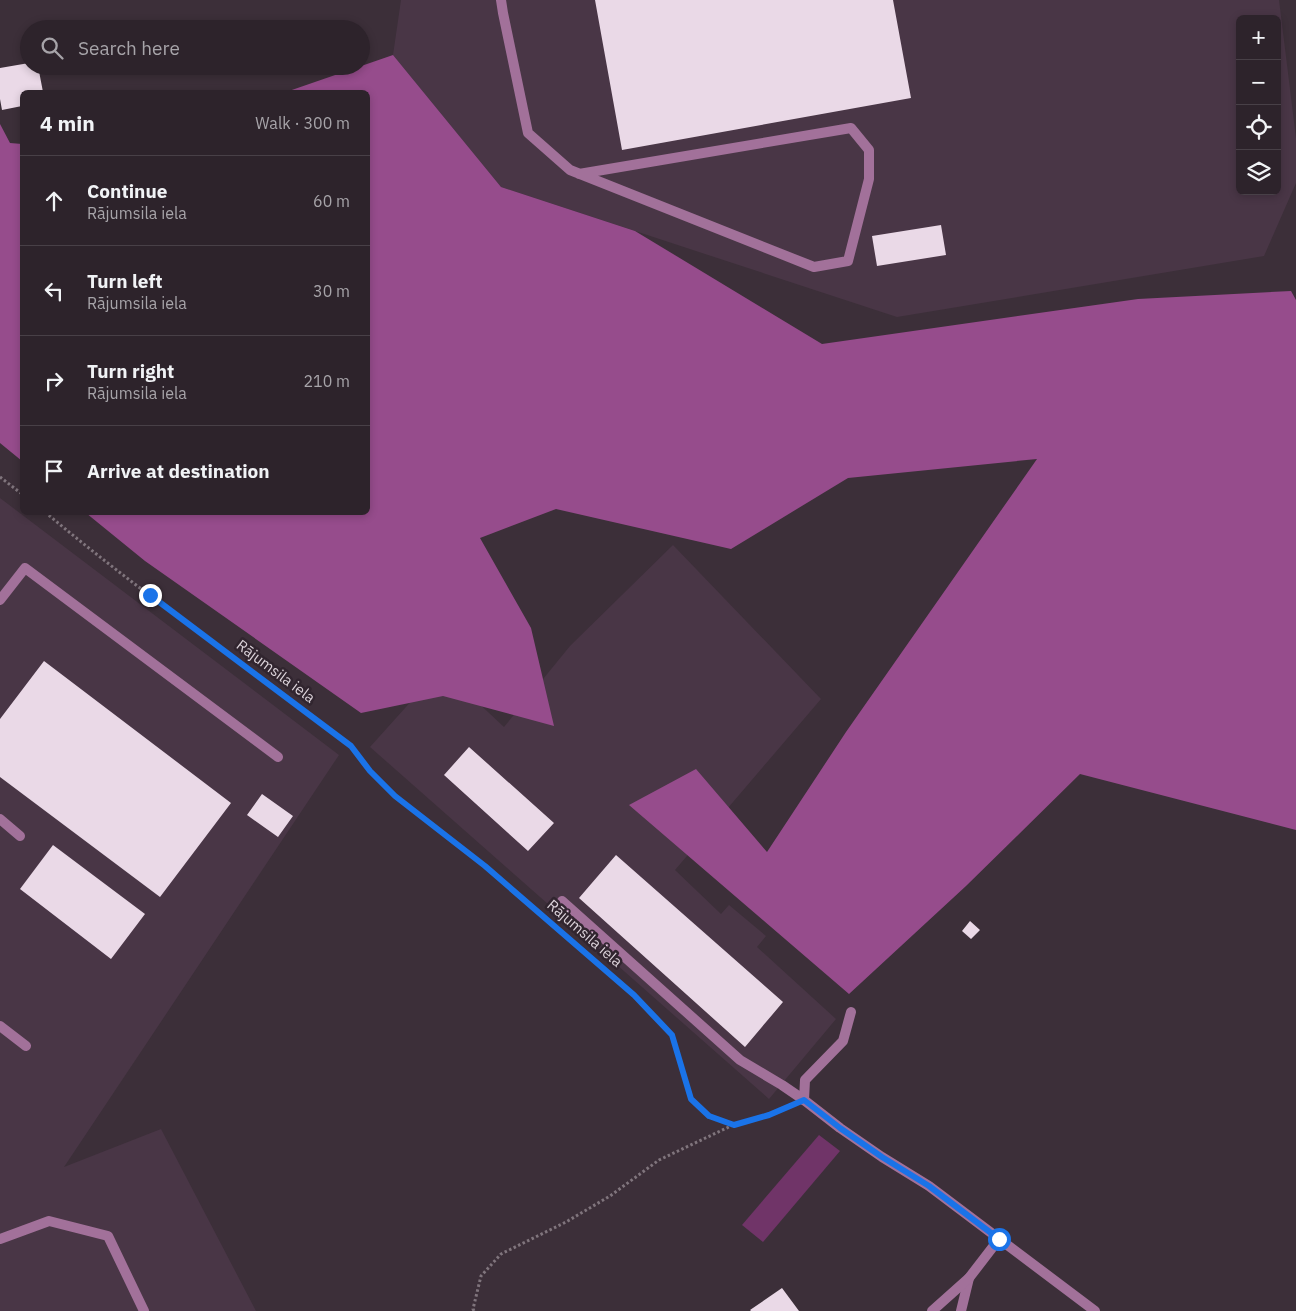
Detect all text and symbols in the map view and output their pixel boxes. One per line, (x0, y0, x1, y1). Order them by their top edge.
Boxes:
map controls (1236, 15, 1281, 195)
button: + (1236, 15, 1281, 60)
search box (20, 20, 370, 75)
icon: search (38, 34, 66, 62)
text: Search here (78, 36, 180, 60)
button: − (1236, 60, 1281, 105)
button: locate (1236, 105, 1281, 150)
text: 4 min (40, 109, 95, 137)
text: Walk · 300 m (255, 113, 350, 133)
button: layers (1236, 150, 1281, 195)
text: Continue (87, 179, 167, 203)
icon: ahead (40, 187, 68, 215)
text: 60 m (313, 191, 350, 211)
text: Rājumsila iela (87, 203, 187, 223)
text: Turn left (87, 269, 163, 293)
icon: left (40, 277, 68, 305)
text: 30 m (313, 281, 350, 301)
text: Rājumsila iela (87, 293, 187, 313)
text: Turn right (87, 359, 174, 383)
icon: right (40, 367, 68, 395)
text: 210 m (303, 371, 350, 391)
text: Rājumsila iela (87, 383, 187, 403)
icon: arrive (40, 457, 68, 485)
text: Arrive at destination (87, 459, 270, 483)
route end (139, 584, 162, 607)
street label: Rājumsila iela (233, 635, 319, 707)
street label: Rājumsila iela (543, 895, 627, 971)
route start (988, 1228, 1011, 1251)

